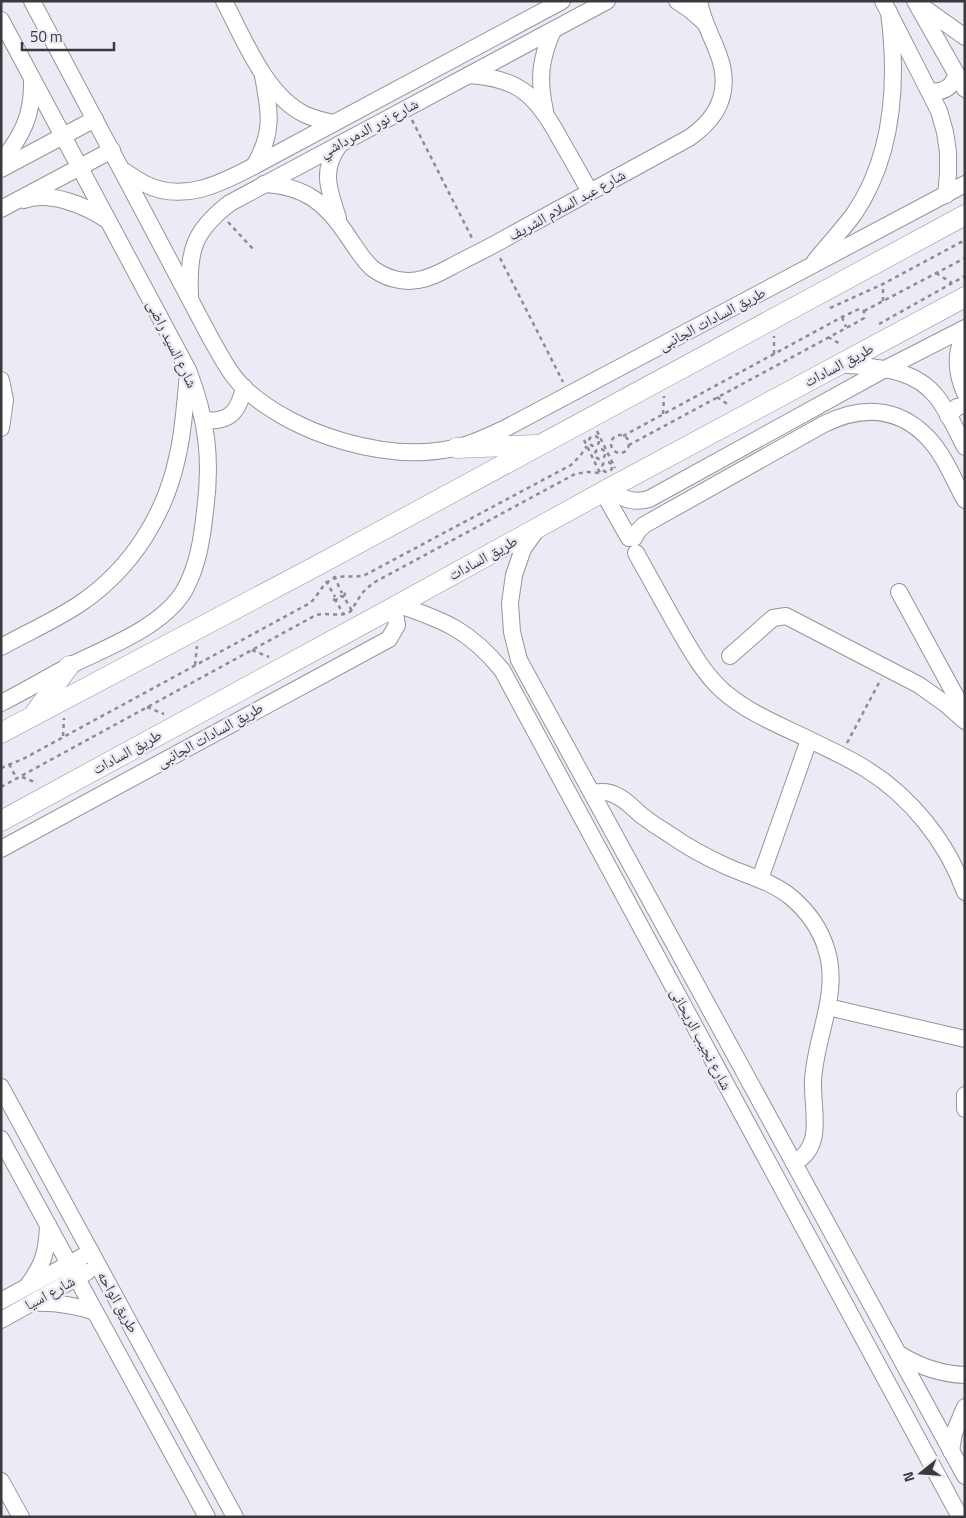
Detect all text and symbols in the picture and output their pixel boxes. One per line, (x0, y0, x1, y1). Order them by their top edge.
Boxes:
scale bar (22, 20, 115, 52)
text: 50 m (30, 25, 63, 48)
street label: شارع نور الدمرداشي (315, 92, 423, 164)
street label: شارع عبد السلام الشريف (504, 163, 630, 246)
street label: طريق السادات الجانبى (654, 281, 770, 357)
street label: شارع السيد راضى (141, 296, 204, 392)
street label: طريق السادات (800, 337, 878, 393)
street label: طريق السادات (444, 529, 522, 586)
street label: طريق السادات الجانبى (152, 696, 267, 773)
street label: طريق السادات (88, 723, 166, 780)
street label: شارع نجيب الريحانى (665, 983, 738, 1094)
street label: طريق الواحه (92, 1267, 145, 1337)
street label: شارع اسيا (20, 1269, 79, 1316)
north arrow (896, 1448, 946, 1498)
text: N (897, 1469, 920, 1485)

